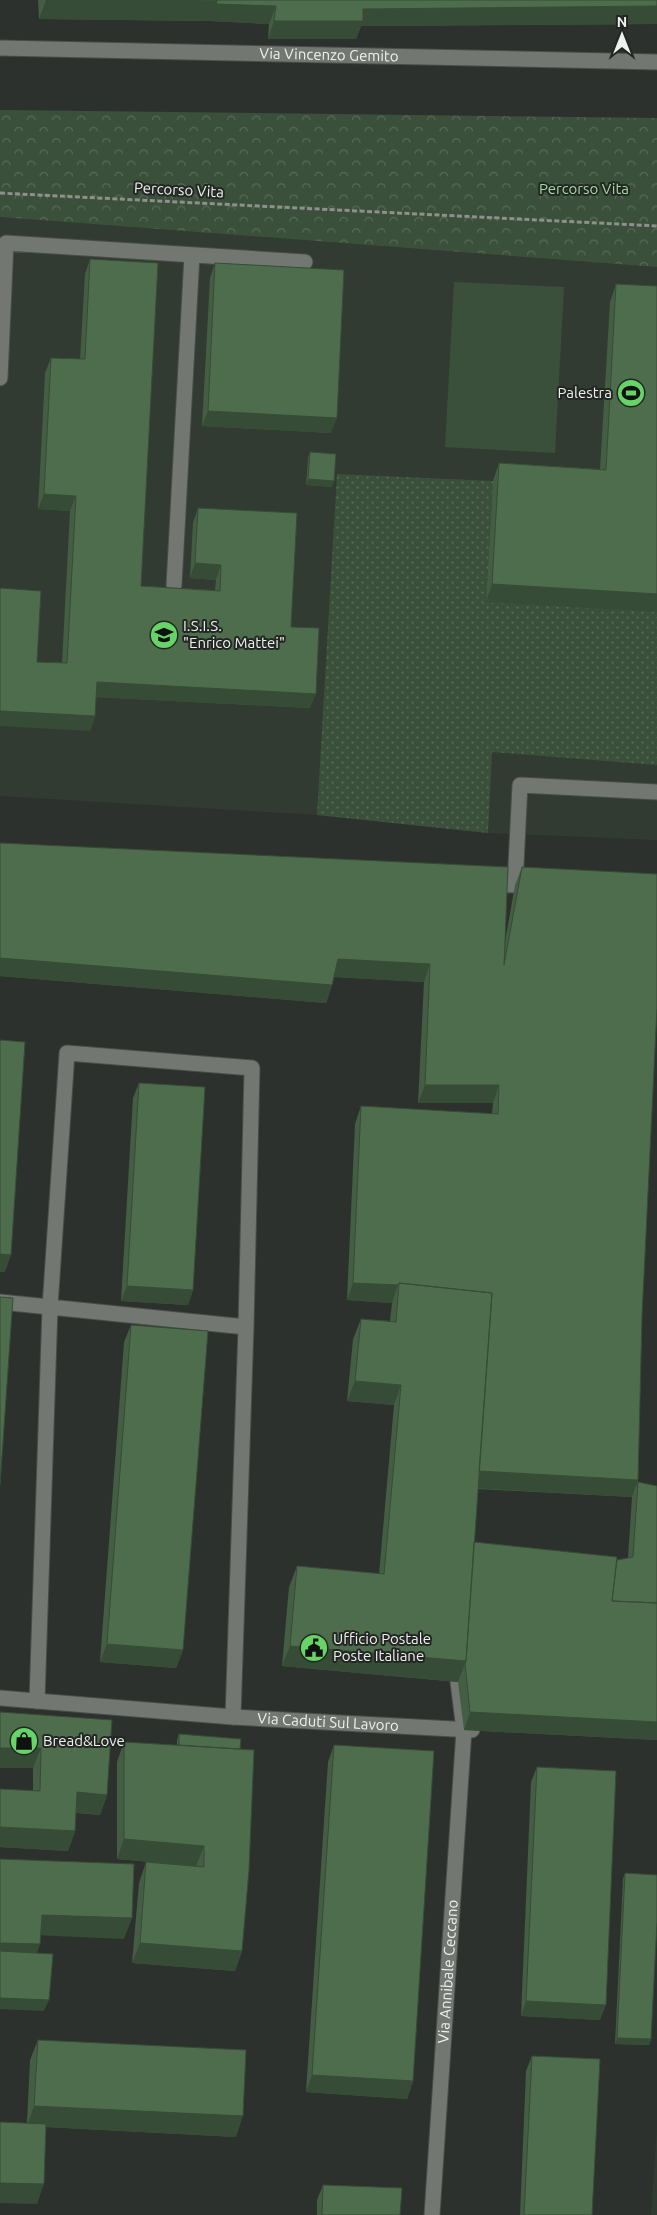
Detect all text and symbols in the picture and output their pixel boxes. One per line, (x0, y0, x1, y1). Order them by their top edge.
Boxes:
north arrow (597, 10, 647, 60)
text: N (617, 14, 627, 30)
street label: Via Vincenzo Gemito (259, 45, 399, 64)
street label: Percorso Vita (134, 179, 224, 200)
park label: Percorso Vita (539, 180, 629, 197)
sports icon: Palestra (616, 378, 646, 408)
place label: Palestra (557, 384, 612, 401)
place label: I.S.I.S. "Enrico Mattei" (183, 617, 285, 651)
school or university icon: I.S.I.S. "Enrico Mattei" (149, 620, 179, 650)
place label: Ufficio Postale Poste Italiane (333, 1630, 431, 1664)
public building icon: Ufficio Postale Poste Italiane (299, 1633, 329, 1663)
street label: Via Caduti Sul Lavoro (257, 1709, 399, 1734)
shop icon: Bread&Love (9, 1726, 39, 1756)
place label: Bread&Love (43, 1732, 125, 1749)
street label: Via Annibale Ceccano (434, 1899, 461, 2044)

